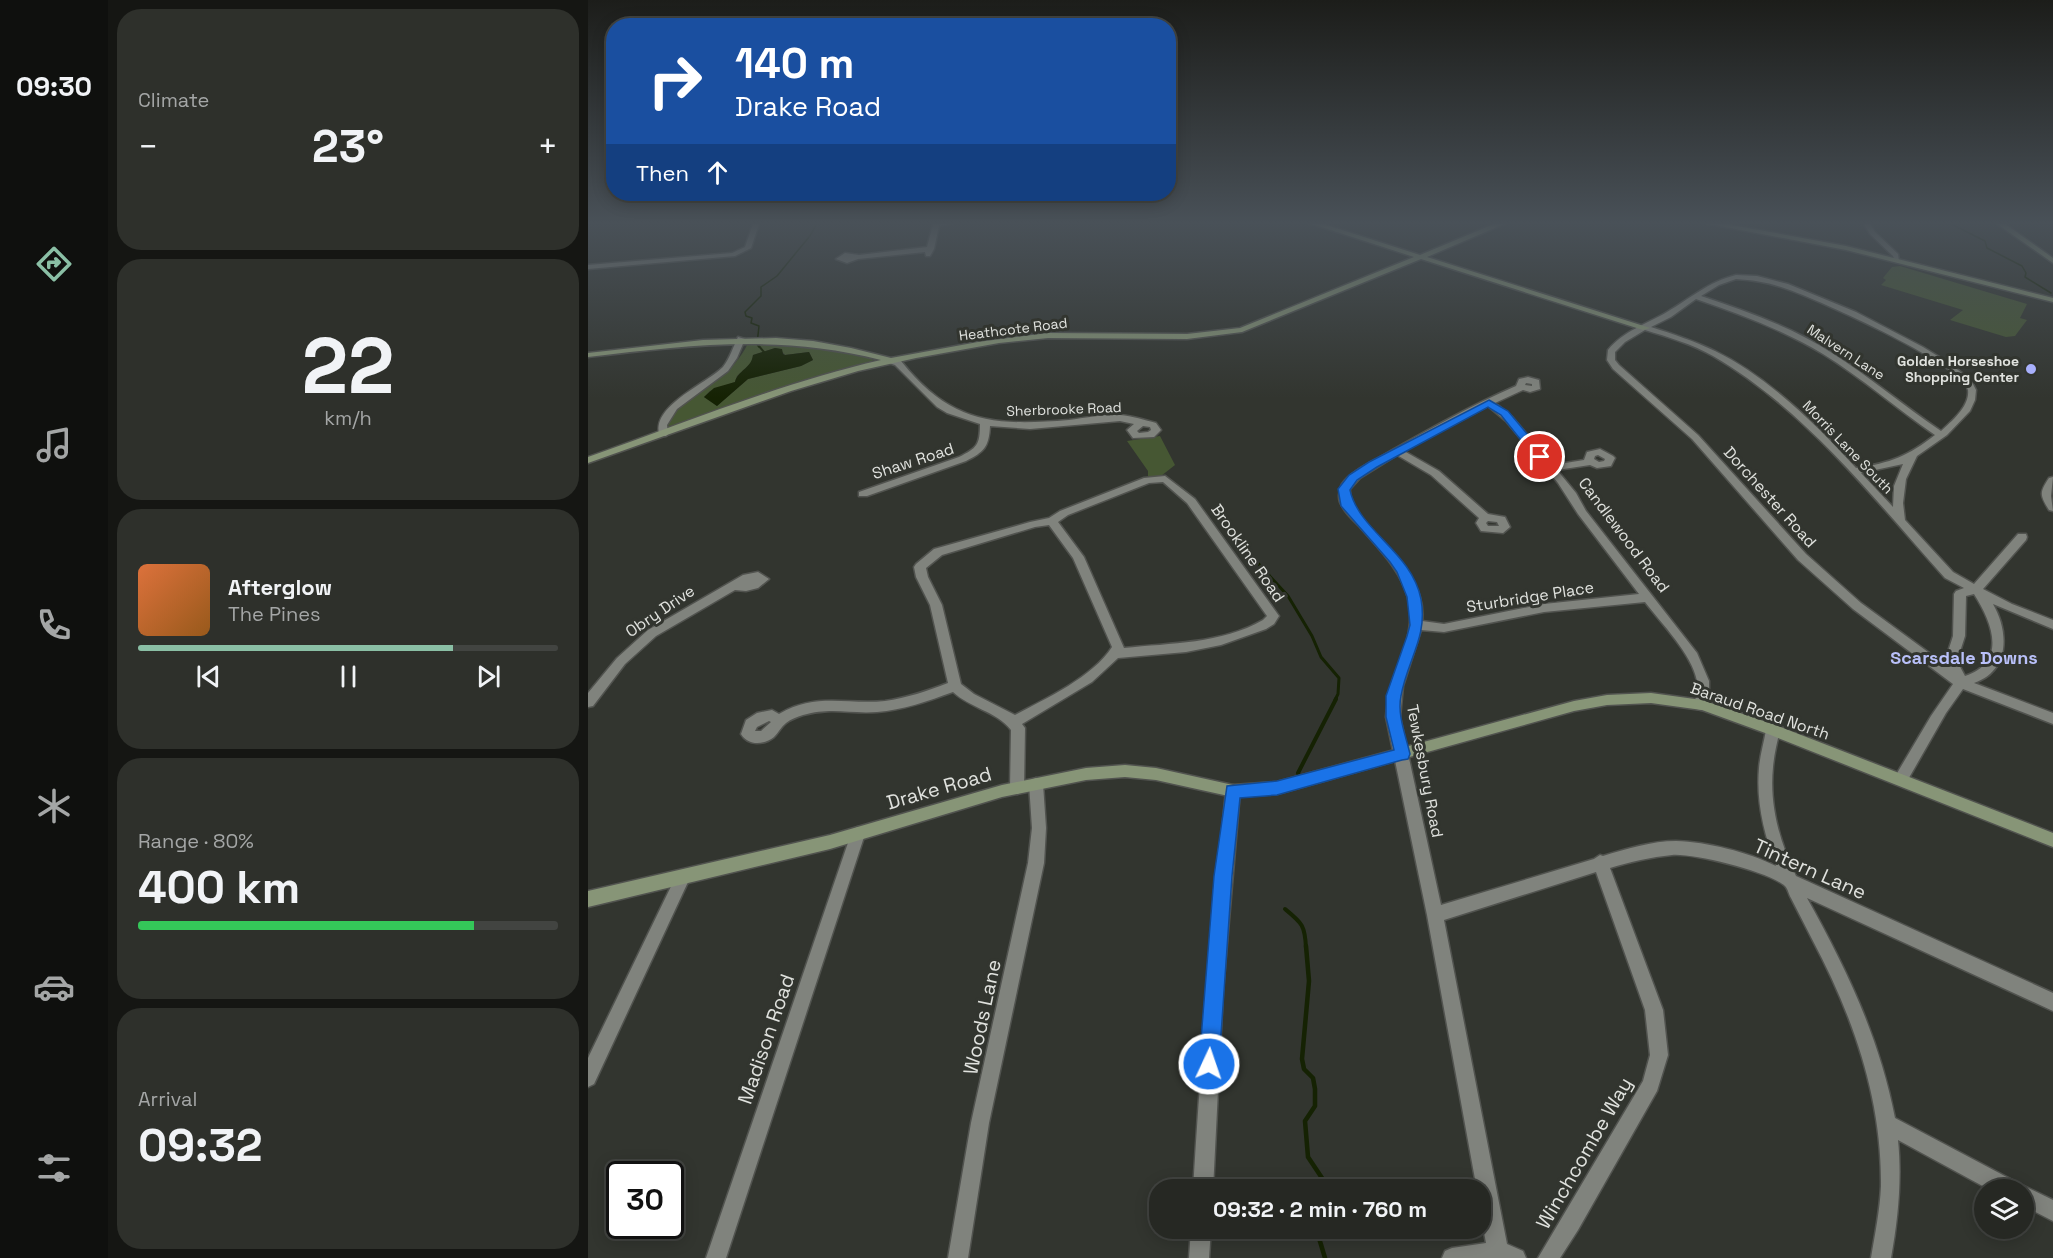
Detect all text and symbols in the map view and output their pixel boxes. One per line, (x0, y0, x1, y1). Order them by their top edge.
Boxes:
text: 140 m (735, 37, 854, 90)
icon: right (636, 42, 714, 120)
text: 09:30 (16, 69, 92, 104)
text: Climate (138, 87, 209, 113)
text: Drake Road (735, 89, 881, 124)
text: 23° (312, 118, 384, 175)
text: − (138, 126, 158, 168)
text: + (538, 126, 558, 168)
icon: ahead (701, 156, 734, 189)
text: Then (636, 159, 689, 187)
icon: directions (33, 243, 75, 285)
street label: Heathcote Road (958, 313, 1068, 345)
text: 22 (302, 316, 394, 416)
street label: Malvern Lane (1804, 320, 1888, 384)
place label: Golden Horseshoe Shopping Center (1897, 352, 2019, 386)
marker: Golden Horseshoe Shopping Center (2024, 362, 2038, 376)
street label: Morris Lane South (1799, 397, 1897, 497)
street label: Sherbrooke Road (1006, 398, 1122, 420)
text: km/h (324, 405, 372, 431)
icon: music (33, 424, 75, 466)
pin (1514, 431, 1565, 482)
street label: Shaw Road (869, 438, 957, 484)
icon: arrive (1523, 440, 1556, 473)
street label: Dorchester Road (1719, 442, 1821, 552)
street label: Candlewood Road (1574, 473, 1674, 597)
street label: Brookline Road (1206, 500, 1290, 606)
text: Afterglow (228, 573, 332, 601)
street label: Sturbridge Place (1465, 577, 1595, 617)
street label: Obry Drive (621, 580, 699, 642)
text: The Pines (228, 601, 321, 627)
icon: phone (33, 604, 75, 646)
district label: Scarsdale Downs (1890, 646, 2038, 669)
icon: previous (192, 660, 225, 693)
icon: pause (332, 660, 365, 693)
icon: next (472, 660, 505, 693)
street label: Baraud Road North (1688, 677, 1832, 745)
street label: Tewkesbury Road (1402, 703, 1448, 839)
street label: Drake Road (883, 761, 995, 815)
icon: climate (33, 785, 75, 827)
text: Range · 80% (138, 828, 254, 854)
street label: Tintern Lane (1750, 833, 1870, 905)
text: 400 km (138, 859, 300, 916)
street label: Woods Lane (957, 957, 1007, 1077)
icon: car (33, 966, 75, 1008)
street label: Madison Road (732, 971, 800, 1107)
position arrow (1177, 1032, 1241, 1096)
street label: Winchcombe Way (1530, 1072, 1638, 1234)
text: Arrival (138, 1086, 197, 1112)
text: 09:32 (138, 1117, 262, 1174)
icon: filters (33, 1147, 75, 1189)
speed limit sign: 30 (606, 1161, 684, 1239)
map controls (1974, 1179, 2034, 1239)
button: layers (1974, 1179, 2034, 1239)
text: 09:32 · 2 min · 760 m (1213, 1195, 1427, 1223)

